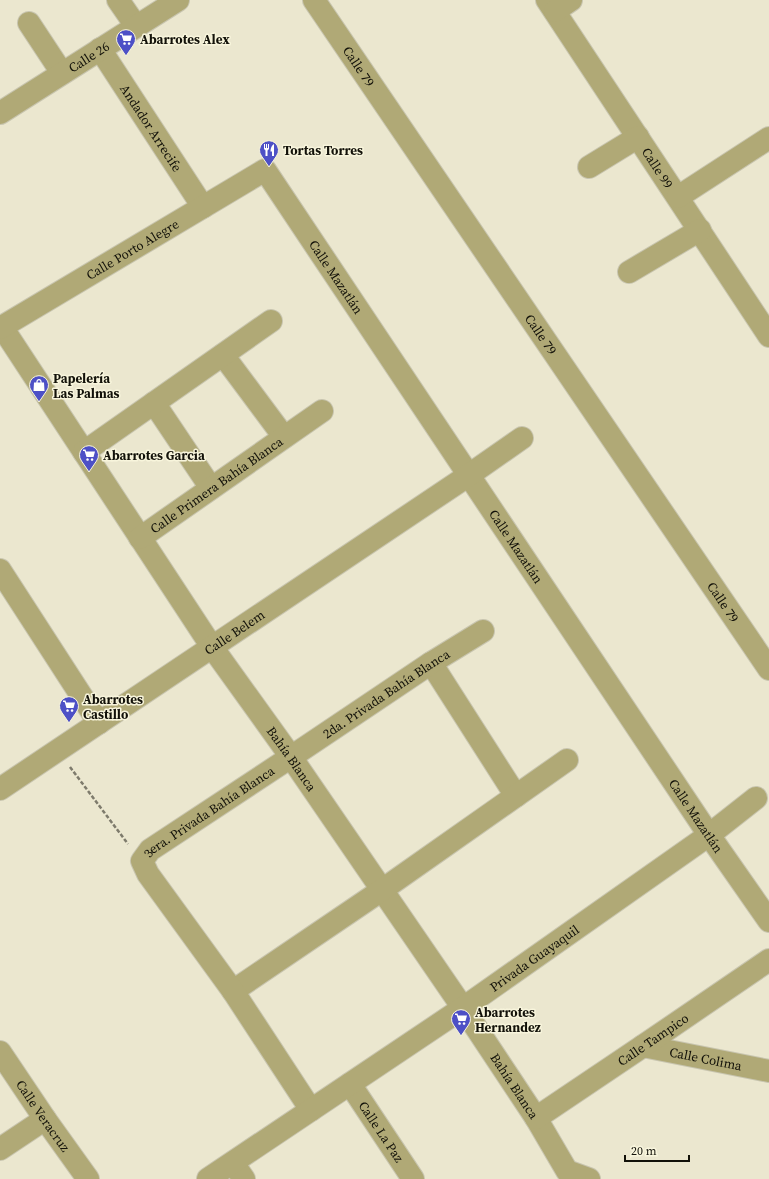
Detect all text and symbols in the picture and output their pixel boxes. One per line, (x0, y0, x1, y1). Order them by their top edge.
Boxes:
supermarket icon: Abarrotes Alex (115, 28, 137, 56)
place label: Abarrotes Alex (140, 31, 230, 48)
street label: Calle 26 (65, 38, 113, 76)
street label: Calle 79 (339, 43, 378, 90)
street label: Andador Arrecife (116, 81, 186, 175)
restaurant icon: Tortas Torres (258, 139, 280, 167)
place label: Tortas Torres (283, 142, 363, 159)
street label: Calle 99 (638, 144, 677, 192)
street label: Calle Porto Alegre (83, 215, 182, 284)
street label: Calle Mazatlán (305, 237, 367, 317)
street label: Calle 79 (521, 311, 561, 358)
place label: Papelería Las Palmas (53, 370, 120, 402)
shop icon: Papelería Las Palmas (28, 374, 50, 402)
street label: Calle Primera Bahía Blanca (147, 433, 286, 537)
supermarket icon: Abarrotes Garcia (78, 444, 100, 472)
place label: Abarrotes Garcia (103, 447, 205, 464)
street label: Calle Mazatlán (485, 506, 547, 587)
street label: Calle 79 (703, 579, 743, 626)
street label: Calle Belem (201, 606, 268, 659)
street label: 2da. Privada Bahía Blanca (319, 645, 453, 742)
place label: Abarrotes Castillo (83, 691, 143, 723)
supermarket icon: Abarrotes Castillo (58, 695, 80, 723)
street label: Bahía Blanca (263, 723, 320, 795)
street label: 3era. Privada Bahía Blanca (139, 762, 278, 861)
street label: Calle Mazatlán (665, 776, 727, 856)
street label: Privada Guayaquil (486, 921, 582, 996)
place label: Abarrotes Hernandez (475, 1004, 541, 1036)
supermarket icon: Abarrotes Hernandez (450, 1008, 472, 1036)
street label: Calle Tampico (614, 1009, 692, 1070)
street label: Calle Colima (668, 1043, 744, 1075)
street label: Bahía Blanca (486, 1050, 542, 1123)
street label: Calle Veracruz (12, 1077, 74, 1155)
street label: Calle La Paz (355, 1098, 408, 1166)
scale bar (625, 1137, 689, 1163)
text: 20 m (631, 1143, 657, 1159)

